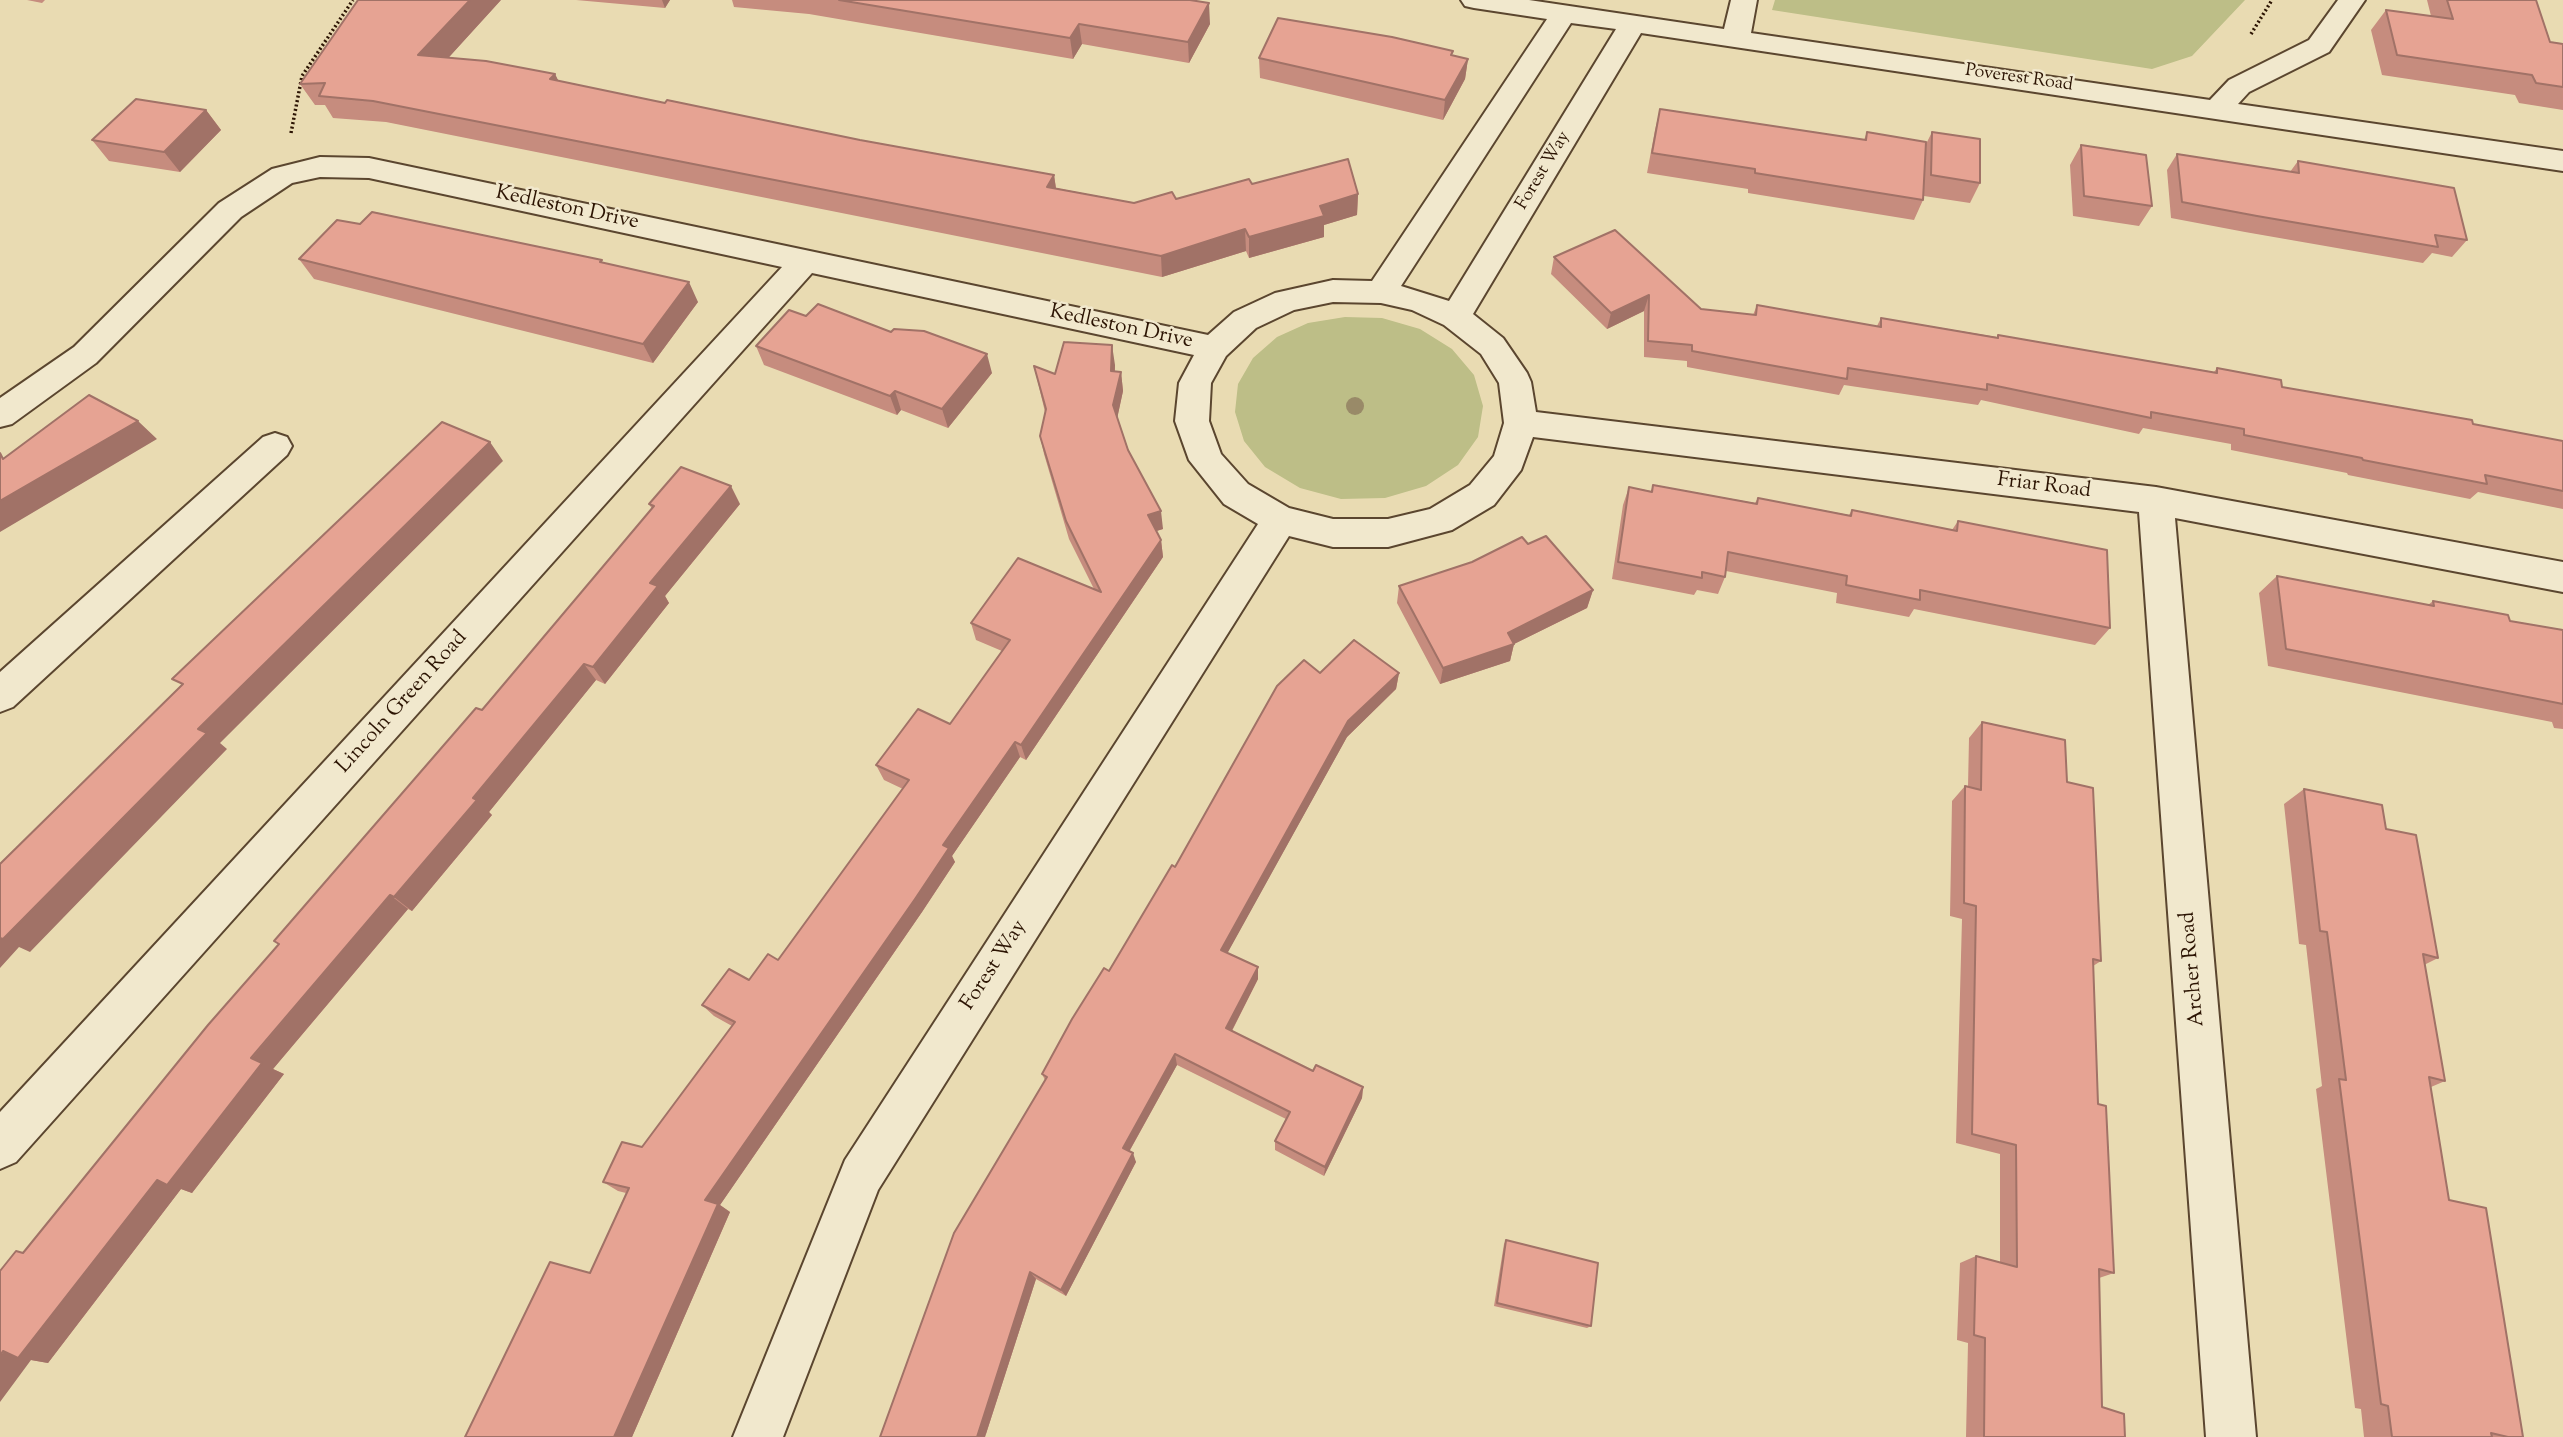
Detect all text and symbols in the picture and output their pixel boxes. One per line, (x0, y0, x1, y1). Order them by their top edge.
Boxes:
street label: Poverest Road (1964, 61, 2074, 97)
street label: Forest Way (1512, 128, 1576, 214)
street label: Kedleston Drive (493, 182, 641, 236)
street label: Kedleston Drive (1047, 301, 1195, 355)
street label: Friar Road (1996, 469, 2092, 505)
street label: Lincoln Green Road (332, 627, 474, 779)
street label: Archer Road (2176, 910, 2212, 1028)
street label: Forest Way (957, 916, 1033, 1016)

